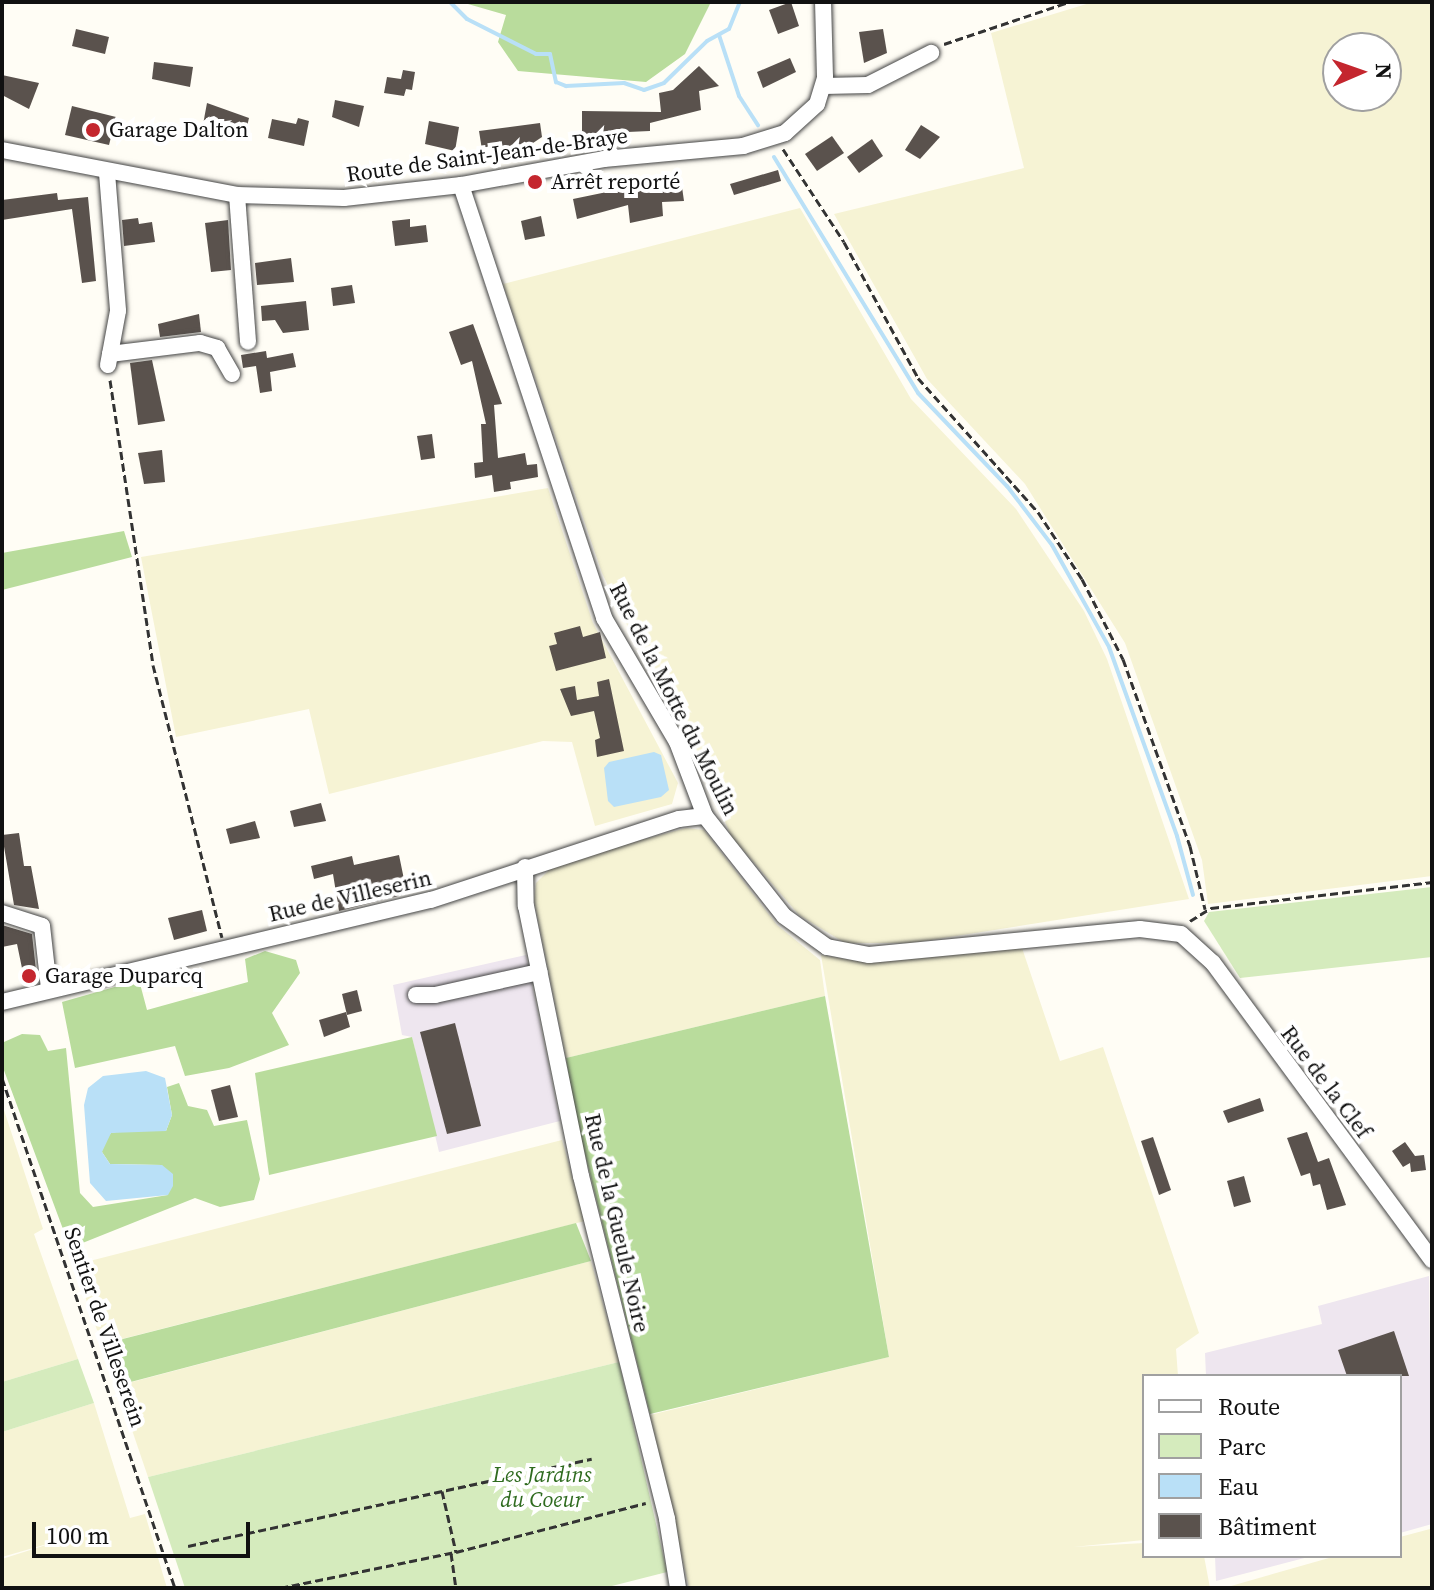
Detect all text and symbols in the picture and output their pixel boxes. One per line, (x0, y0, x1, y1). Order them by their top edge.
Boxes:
north arrow (1322, 32, 1402, 112)
text: N (1369, 63, 1399, 80)
place label: Garage Dalton (109, 117, 249, 143)
marker: Garage Dalton (84, 121, 102, 139)
street label: Route de Saint-Jean-de-Braye (345, 122, 629, 188)
place label: Arrêt reporté (551, 169, 681, 195)
marker: Arrêt reporté (526, 173, 544, 191)
street label: Rue de la Motte du Moulin (604, 578, 744, 820)
street label: Rue de Villeserin (266, 864, 434, 928)
place label: Garage Duparcq (45, 963, 203, 989)
marker: Garage Duparcq (20, 967, 38, 985)
street label: Rue de la Clef (1275, 1021, 1377, 1143)
street label: Rue de la Gueule Noire (579, 1111, 655, 1335)
street label: Sentier de Villeserein (58, 1223, 152, 1431)
legend (1142, 1374, 1402, 1558)
text: Route (1218, 1390, 1280, 1423)
text: Parc (1218, 1430, 1266, 1463)
park label: Les Jardins du Coeur (492, 1461, 592, 1512)
text: Eau (1218, 1470, 1259, 1503)
scale bar (36, 1506, 254, 1556)
text: Bâtiment (1218, 1510, 1316, 1543)
text: 100 m (46, 1519, 109, 1552)

